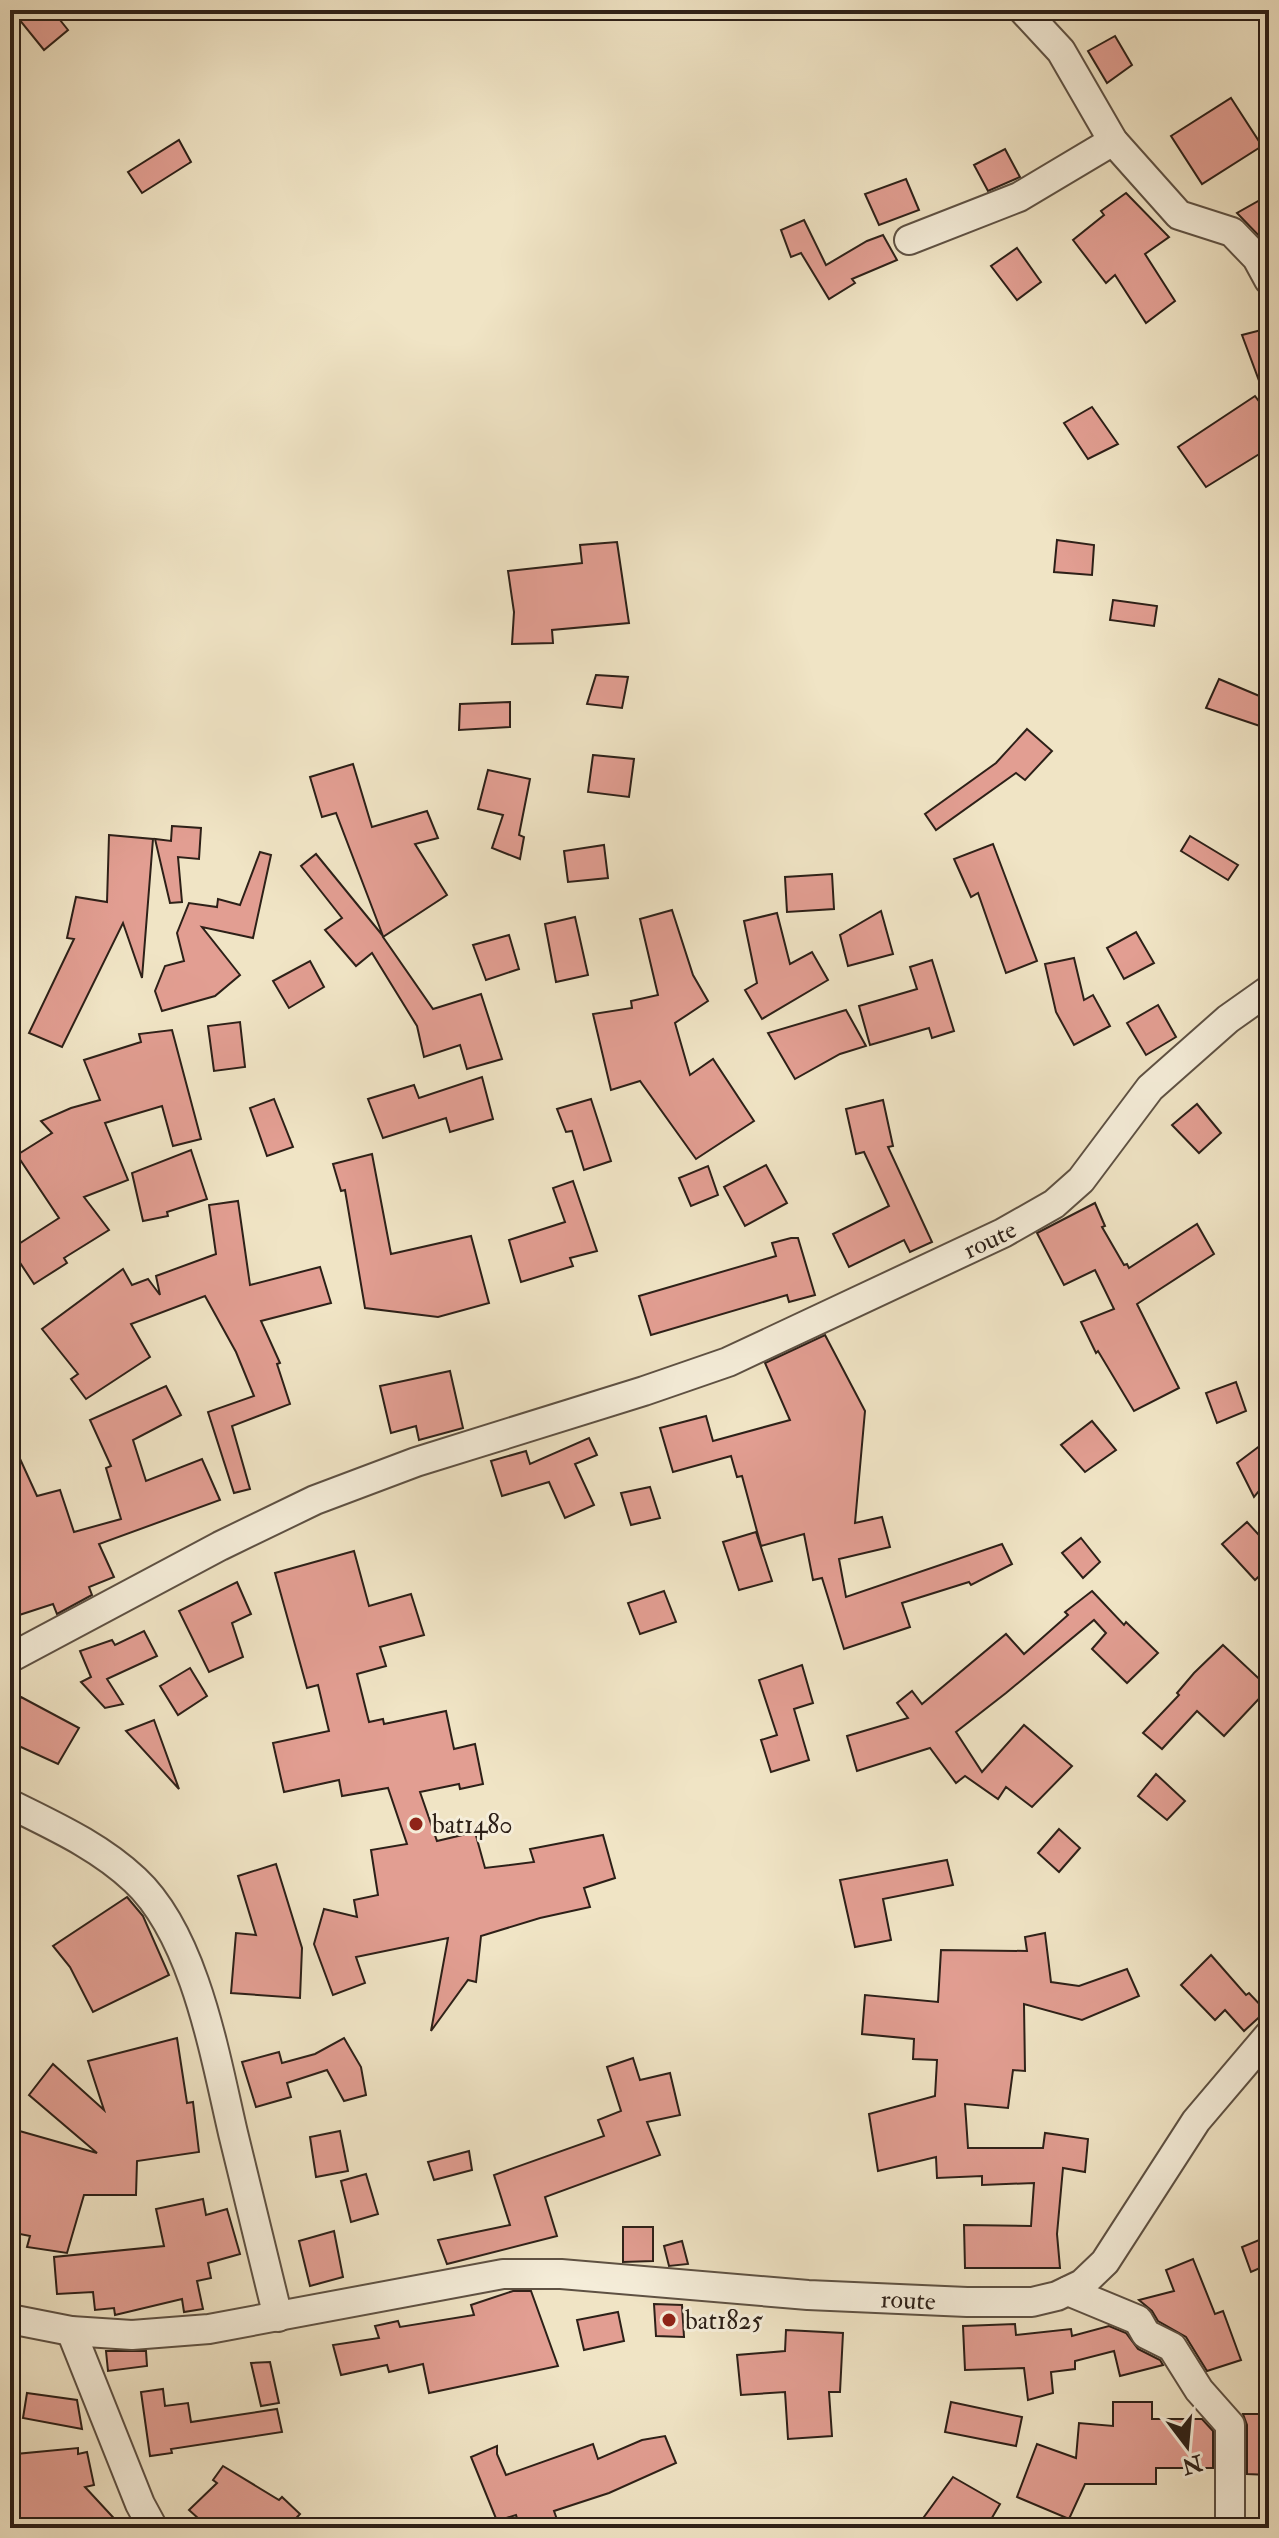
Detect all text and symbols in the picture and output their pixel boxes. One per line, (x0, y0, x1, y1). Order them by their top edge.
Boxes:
street label: route (958, 1214, 1022, 1266)
place label: bat1480 (432, 1809, 513, 1841)
marker: bat1480 (407, 1815, 425, 1833)
street label: route (880, 2283, 937, 2318)
place label: bat1825 (685, 2305, 763, 2337)
marker: bat1825 (660, 2311, 678, 2329)
north arrow (1147, 2406, 1227, 2486)
text: N (1179, 2448, 1207, 2481)

